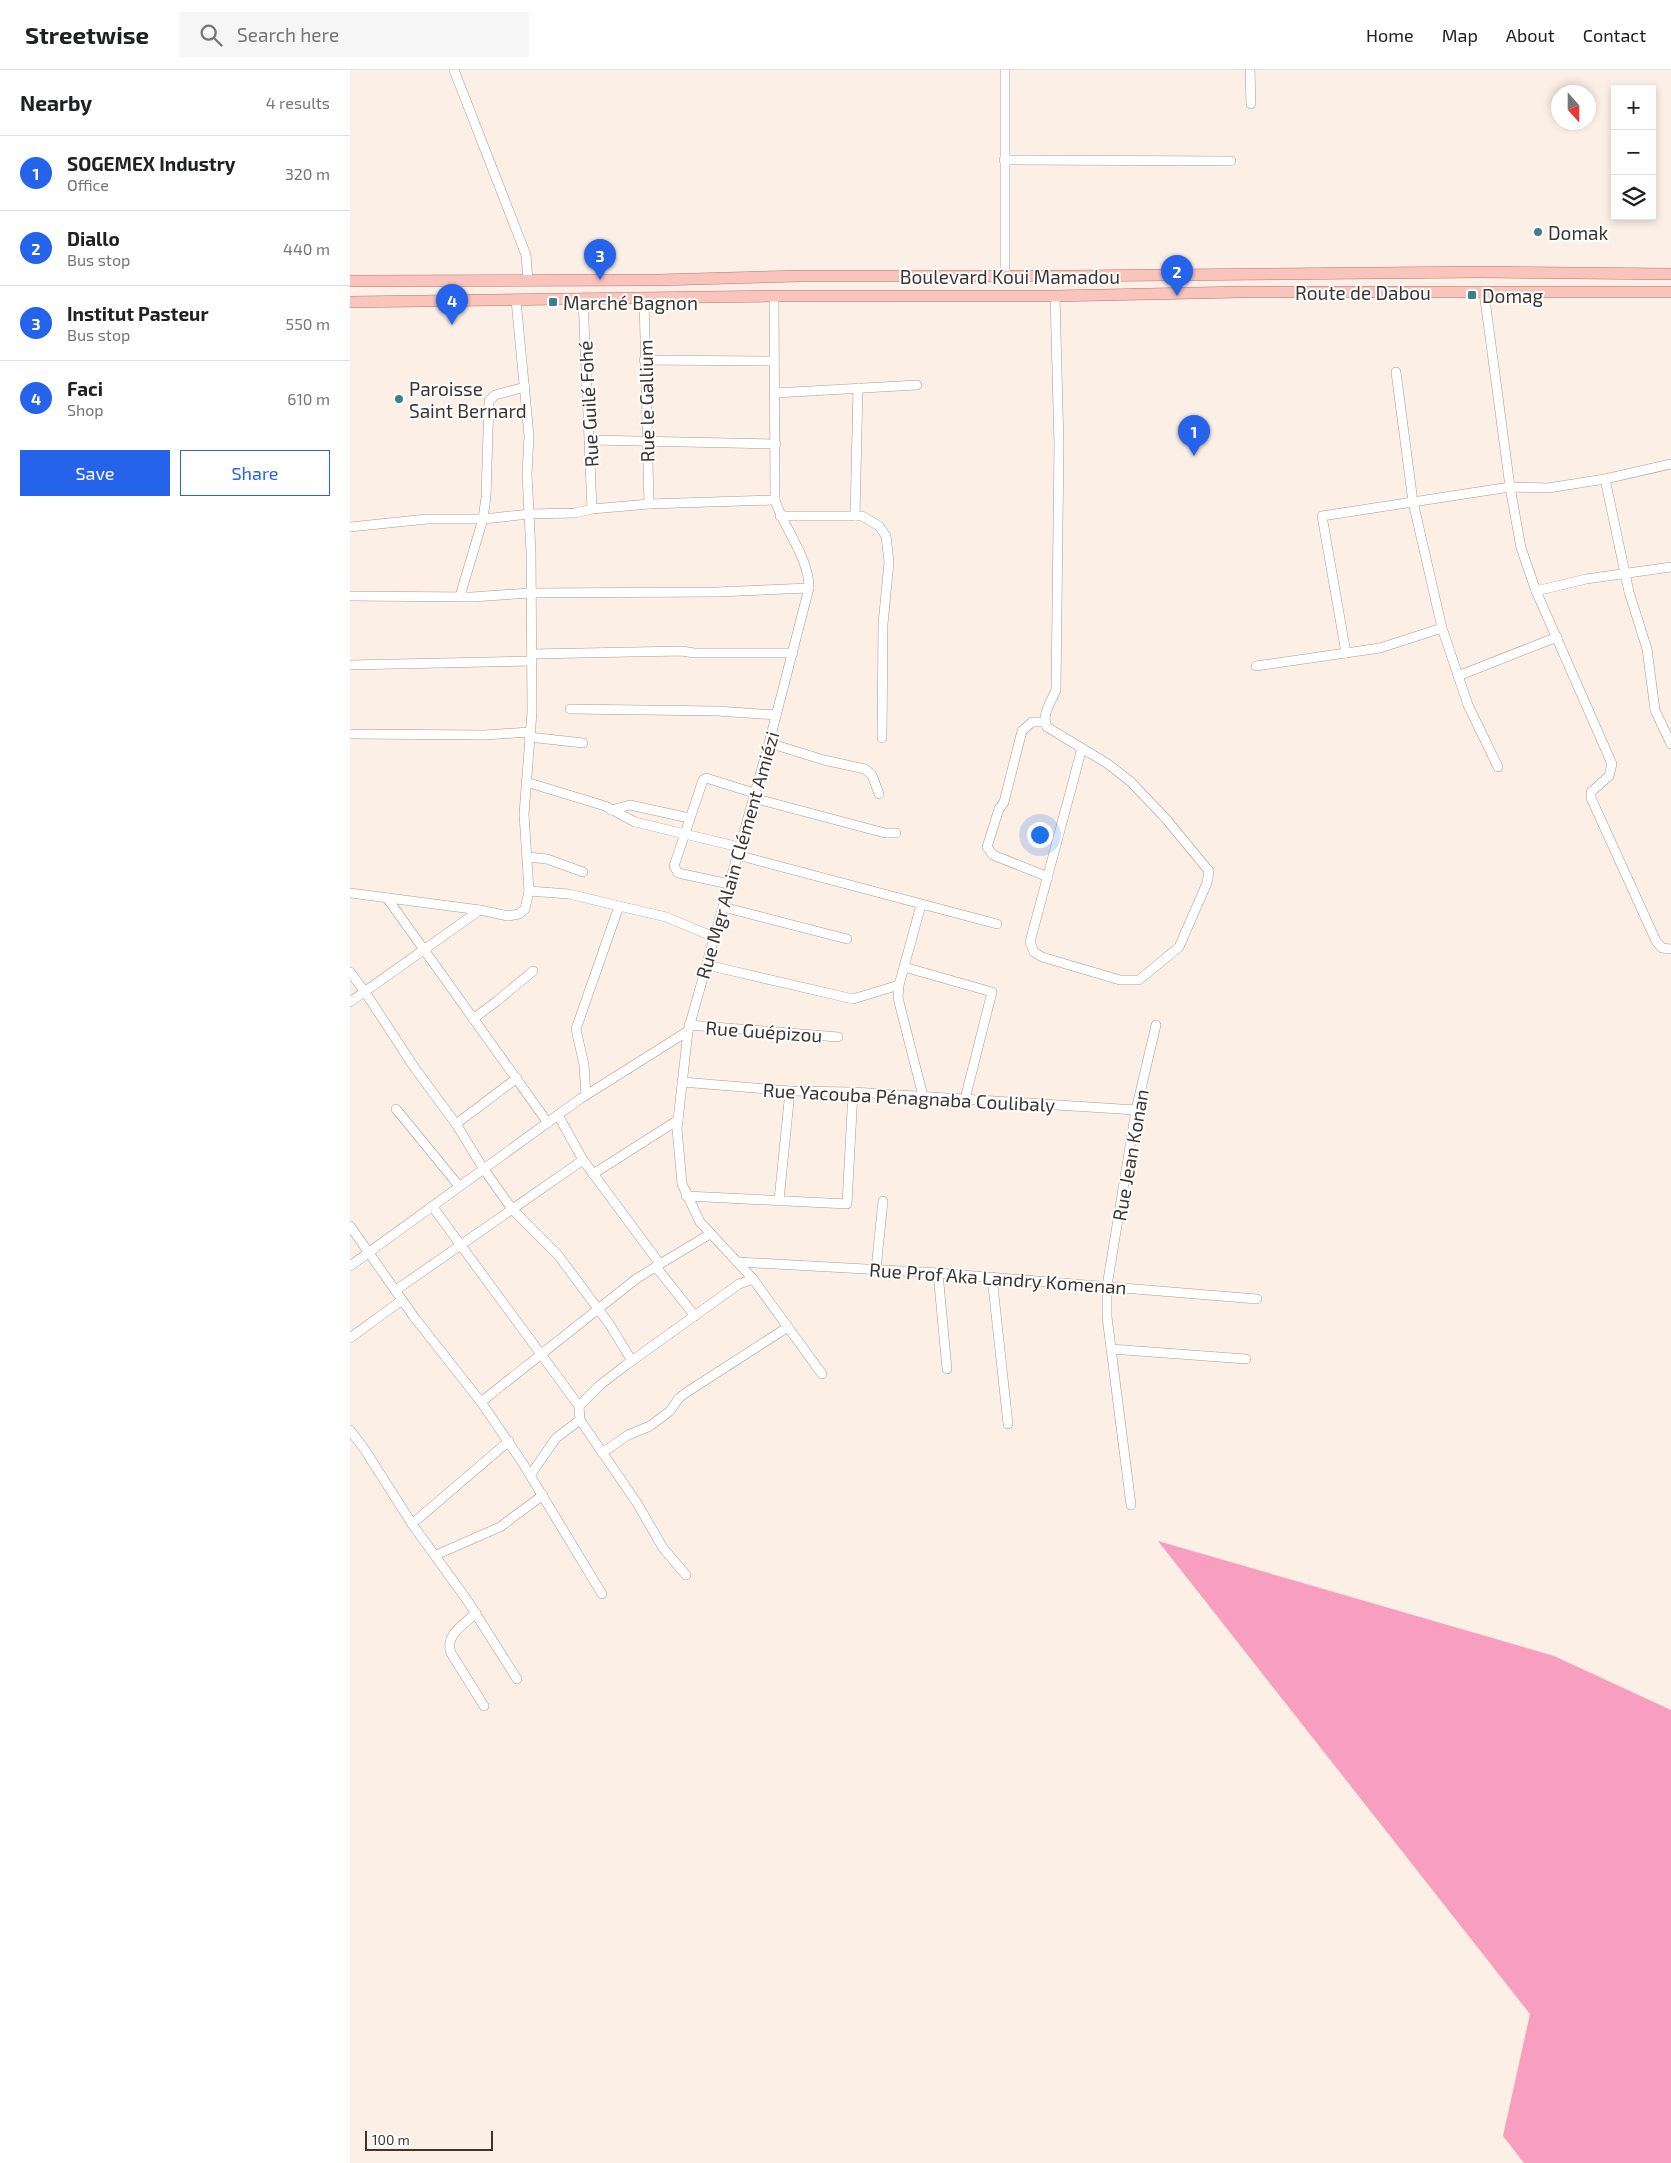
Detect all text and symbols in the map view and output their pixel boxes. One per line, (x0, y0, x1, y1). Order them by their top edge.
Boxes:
search box (179, 12, 529, 57)
text: Streetwise (25, 20, 149, 49)
icon: search (197, 21, 225, 49)
text: Search here (237, 23, 339, 46)
text: Home (1366, 24, 1414, 46)
text: Map (1442, 24, 1478, 46)
text: About (1506, 24, 1555, 46)
text: Contact (1583, 24, 1646, 46)
north arrow (1551, 85, 1596, 130)
map controls (1611, 85, 1656, 220)
button: + (1611, 85, 1656, 130)
text: Nearby (20, 90, 92, 115)
text: 4 results (266, 93, 330, 112)
button: − (1611, 130, 1656, 175)
text: SOGEMEX Industry (67, 152, 236, 175)
text: 1 (33, 164, 39, 183)
text: 320 m (285, 164, 330, 183)
text: Office (67, 175, 109, 194)
button: layers (1611, 175, 1656, 220)
place label: Domak (1548, 221, 1608, 244)
marker: Domak (1532, 226, 1544, 238)
text: Diallo (67, 227, 120, 250)
text: 2 (31, 239, 41, 258)
text: 440 m (283, 239, 330, 258)
pin: 3 (584, 239, 616, 280)
text: Bus stop (67, 250, 130, 269)
pin: 2 (1161, 255, 1193, 296)
street label: Boulevard Koui Mamadou (900, 265, 1120, 288)
street label: Route de Dabou (1295, 281, 1431, 304)
pin: 4 (436, 284, 468, 325)
place label: Domag (1482, 284, 1543, 307)
marker: Domag (1466, 289, 1478, 301)
place label: Marché Bagnon (563, 291, 698, 314)
marker: Marché Bagnon (547, 296, 559, 308)
text: Institut Pasteur (67, 302, 209, 325)
text: 3 (31, 314, 41, 333)
text: 550 m (286, 314, 330, 333)
text: Bus stop (67, 325, 130, 344)
street label: Rue le Gallium (633, 339, 659, 463)
street label: Rue Guilé Fohé (573, 340, 603, 468)
text: Faci (67, 377, 103, 400)
place label: Paroisse Saint Bernard (409, 377, 527, 422)
text: 4 (31, 389, 41, 408)
text: 610 m (287, 389, 330, 408)
marker: Paroisse Saint Bernard (393, 393, 405, 405)
text: Shop (67, 400, 104, 419)
pin: 1 (1178, 415, 1210, 456)
button: Save (20, 450, 170, 496)
button: Share (180, 450, 330, 496)
street label: Rue Mgr Alain Clément Amiézi (691, 729, 783, 981)
your location (1027, 822, 1053, 848)
street label: Rue Guépizou (705, 1015, 823, 1047)
street label: Rue Yacouba Pénagnaba Coulibaly (762, 1078, 1056, 1116)
street label: Rue Jean Konan (1107, 1087, 1153, 1223)
street label: Rue Prof Aka Landry Komenan (869, 1258, 1127, 1298)
scale bar (365, 2128, 492, 2151)
text: 100 m (372, 2131, 410, 2148)

